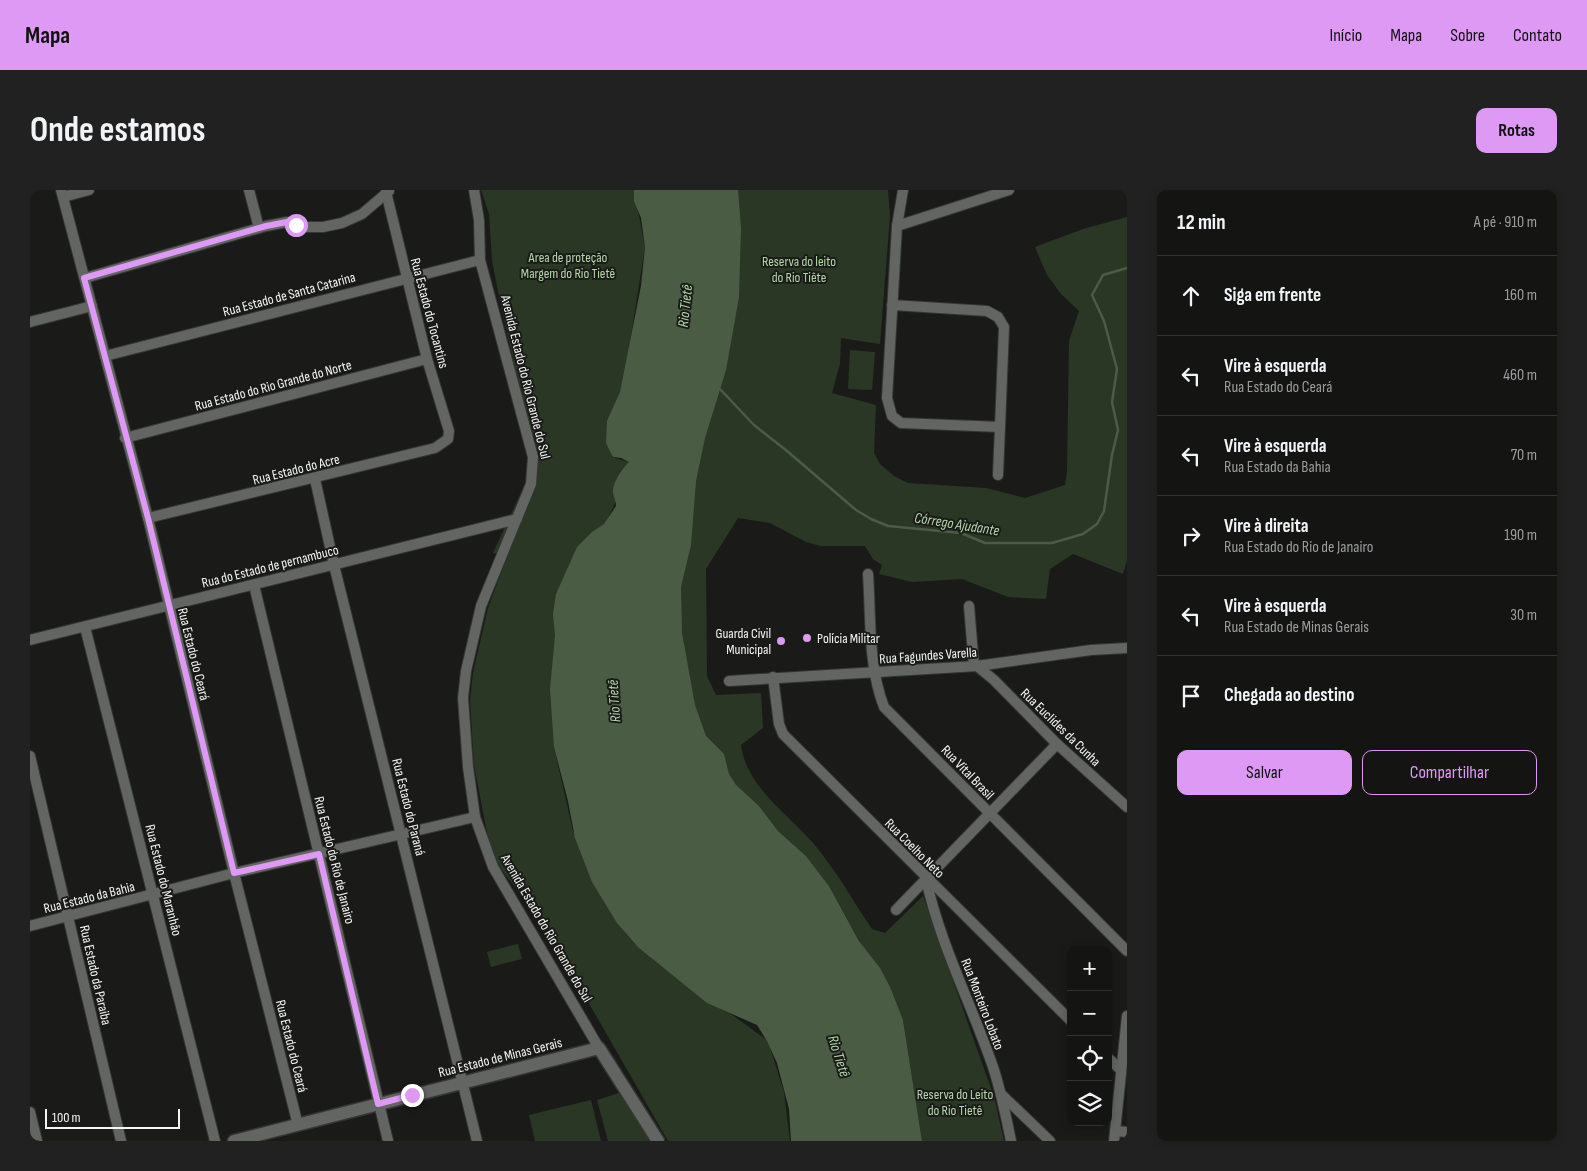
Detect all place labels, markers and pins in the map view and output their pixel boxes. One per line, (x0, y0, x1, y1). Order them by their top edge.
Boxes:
place label: Guarda Civil Municipal (715, 625, 771, 658)
place label: Polícia Militar (817, 630, 880, 647)
marker: Polícia Militar (801, 632, 813, 644)
marker: Guarda Civil Municipal (775, 635, 787, 647)

